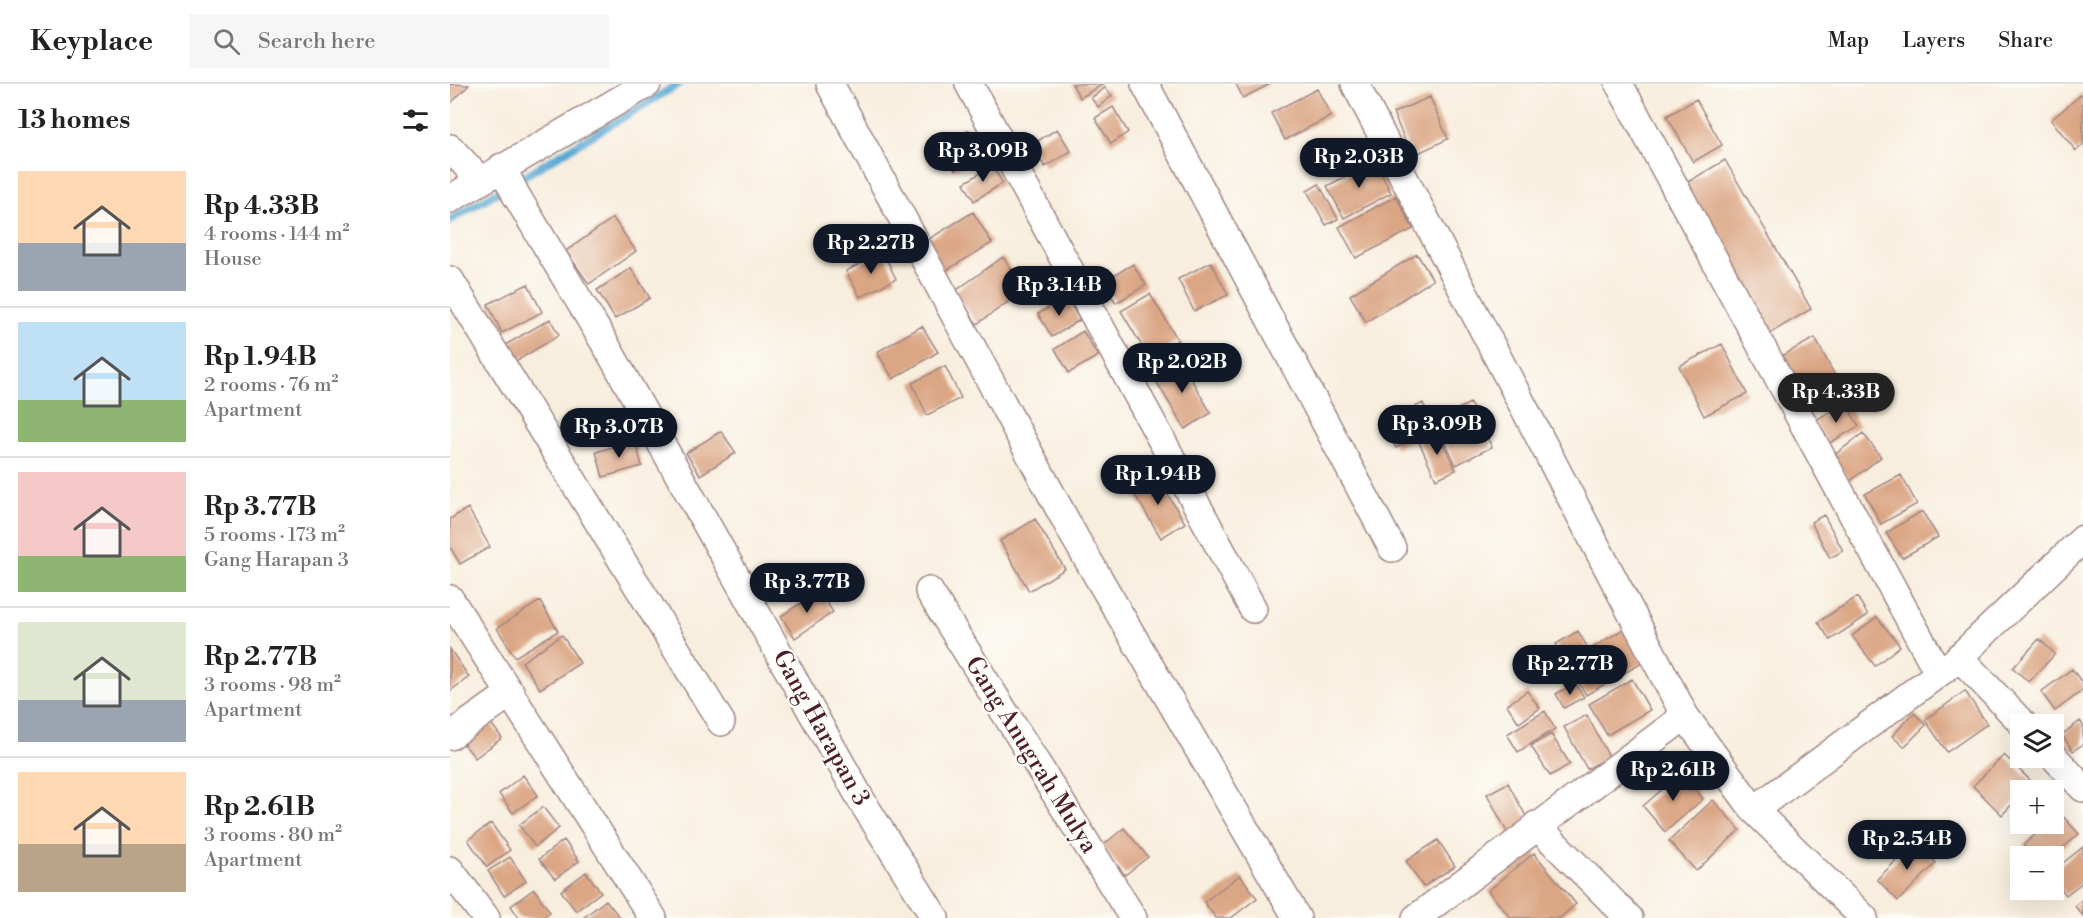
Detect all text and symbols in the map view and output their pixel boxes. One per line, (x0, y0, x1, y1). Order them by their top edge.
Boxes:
search box (189, 14, 609, 68)
text: Keyplace (30, 24, 153, 59)
icon: search (210, 25, 243, 58)
text: Search here (258, 28, 375, 55)
text: Map (1828, 28, 1869, 54)
text: Layers (1902, 28, 1965, 54)
text: Share (1998, 28, 2053, 54)
text: 13 homes (18, 104, 130, 136)
icon: filters (399, 104, 432, 137)
pin: Rp 3.09B (921, 132, 1045, 183)
pin: Rp 2.03B (1297, 138, 1421, 189)
text: Rp 3.09B (938, 139, 1028, 164)
text: Rp 2.03B (1314, 145, 1404, 170)
text: Rp 4.33B (204, 190, 319, 222)
icon: home (66, 195, 138, 267)
text: 4 rooms · 144 m² (204, 222, 349, 247)
pin: Rp 2.27B (809, 224, 933, 275)
text: Rp 2.27B (827, 231, 915, 256)
text: House (204, 247, 262, 272)
pin: Rp 3.14B (997, 266, 1121, 317)
text: Rp 3.14B (1016, 273, 1102, 298)
text: Rp 1.94B (204, 341, 317, 373)
pin: Rp 2.02B (1120, 343, 1244, 394)
icon: home (66, 346, 138, 418)
text: Rp 2.02B (1137, 350, 1227, 375)
text: 2 rooms · 76 m² (204, 373, 338, 398)
pin: Rp 4.33B (1774, 373, 1898, 424)
text: Rp 4.33B (1792, 380, 1880, 405)
text: Apartment (204, 398, 302, 423)
pin: Rp 3.09B (1375, 405, 1499, 456)
pin: Rp 3.07B (557, 408, 681, 459)
text: Rp 3.09B (1392, 412, 1482, 437)
text: Rp 3.07B (574, 415, 664, 440)
pin: Rp 1.94B (1096, 455, 1220, 506)
text: Rp 1.94B (1115, 462, 1201, 487)
text: Rp 3.77B (204, 491, 317, 523)
icon: home (66, 496, 138, 568)
text: 5 rooms · 173 m² (204, 523, 345, 548)
text: Gang Harapan 3 (204, 548, 349, 573)
pin: Rp 3.77B (745, 563, 869, 614)
text: Rp 3.77B (764, 570, 850, 595)
text: Rp 2.77B (204, 641, 317, 673)
street label: Gang Harapan 3 (766, 645, 876, 811)
pin: Rp 2.77B (1508, 645, 1632, 696)
icon: home (66, 646, 138, 718)
street label: Gang Anugrah Mulya (958, 651, 1104, 860)
text: Rp 2.77B (1526, 652, 1614, 677)
text: 3 rooms · 98 m² (204, 673, 341, 698)
text: Apartment (204, 698, 302, 723)
map controls (2010, 714, 2064, 900)
button: layers (2010, 714, 2064, 768)
pin: Rp 2.61B (1611, 751, 1735, 802)
text: Rp 2.61B (1630, 758, 1716, 783)
button: + (2010, 780, 2064, 834)
text: Rp 2.61B (204, 791, 315, 823)
icon: home (66, 796, 138, 868)
pin: Rp 2.54B (1845, 820, 1969, 871)
text: 3 rooms · 80 m² (204, 823, 342, 848)
text: Rp 2.54B (1862, 827, 1952, 852)
button: − (2010, 846, 2064, 900)
text: Apartment (204, 848, 302, 873)

